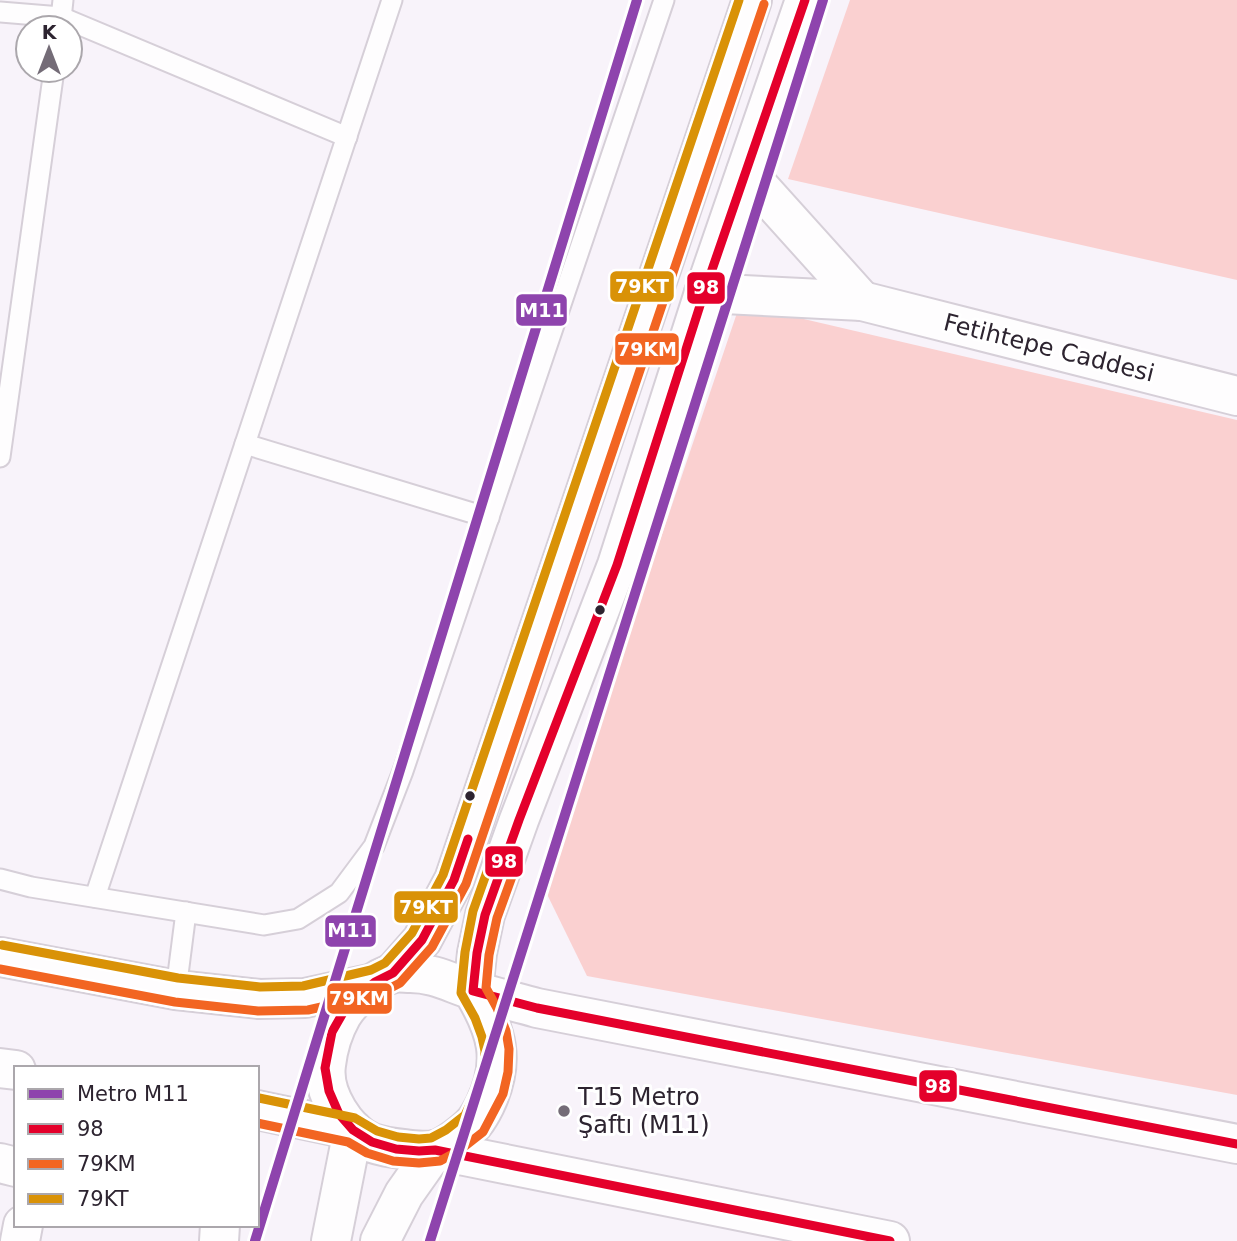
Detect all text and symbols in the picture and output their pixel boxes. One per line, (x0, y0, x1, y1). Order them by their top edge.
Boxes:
north arrow (14, 14, 84, 84)
text: K (42, 21, 58, 43)
line badge: 79KT (609, 270, 675, 303)
line badge: 98 (686, 271, 726, 305)
text: 79KT (615, 275, 669, 297)
text: 98 (693, 276, 719, 298)
line badge: M11 (515, 293, 568, 327)
text: M11 (519, 299, 565, 321)
street label: Fetihtepe Caddesi (941, 308, 1157, 388)
line badge: 79KM (614, 332, 680, 366)
text: 79KM (617, 338, 677, 360)
unlabelled marker (593, 603, 607, 617)
unlabelled marker (463, 789, 477, 803)
line badge: 98 (484, 845, 524, 878)
text: 98 (491, 850, 517, 872)
line badge: 79KT (393, 890, 459, 924)
text: 79KT (399, 896, 453, 918)
line badge: M11 (324, 914, 377, 948)
text: M11 (327, 919, 373, 941)
line badge: 79KM (326, 982, 393, 1015)
text: 79KM (329, 987, 389, 1009)
legend (14, 1066, 259, 1227)
line badge: 98 (918, 1069, 958, 1103)
text: 98 (925, 1075, 951, 1097)
text: Metro M11 (77, 1082, 189, 1106)
place label: T15 Metro Şaftı (M11) (577, 1083, 710, 1139)
marker: T15 Metro Şaftı (M11) (556, 1103, 572, 1119)
text: 98 (77, 1117, 104, 1141)
text: 79KM (77, 1152, 136, 1176)
text: 79KT (77, 1187, 129, 1211)

